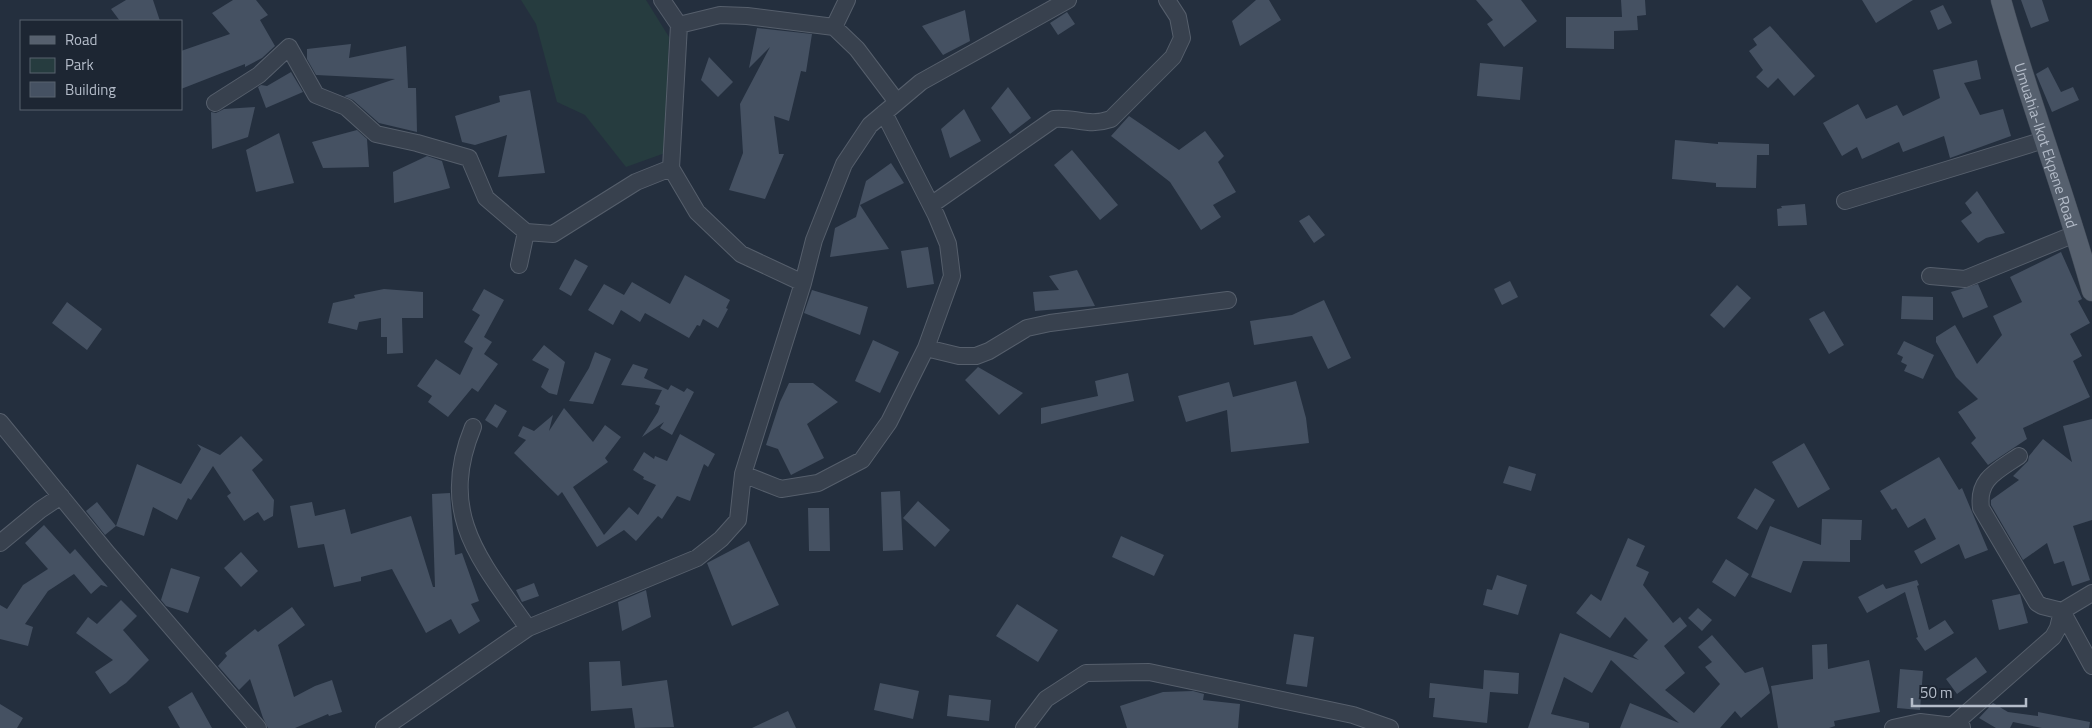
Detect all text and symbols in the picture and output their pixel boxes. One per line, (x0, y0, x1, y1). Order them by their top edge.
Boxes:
legend (20, 20, 182, 110)
text: Road (65, 28, 97, 51)
text: Park (65, 53, 94, 76)
street label: Umuahia-Ikot Ekpene Road (2009, 59, 2084, 231)
text: Building (65, 78, 116, 101)
scale bar (1912, 676, 2026, 708)
text: 50 m (1920, 681, 1953, 704)

